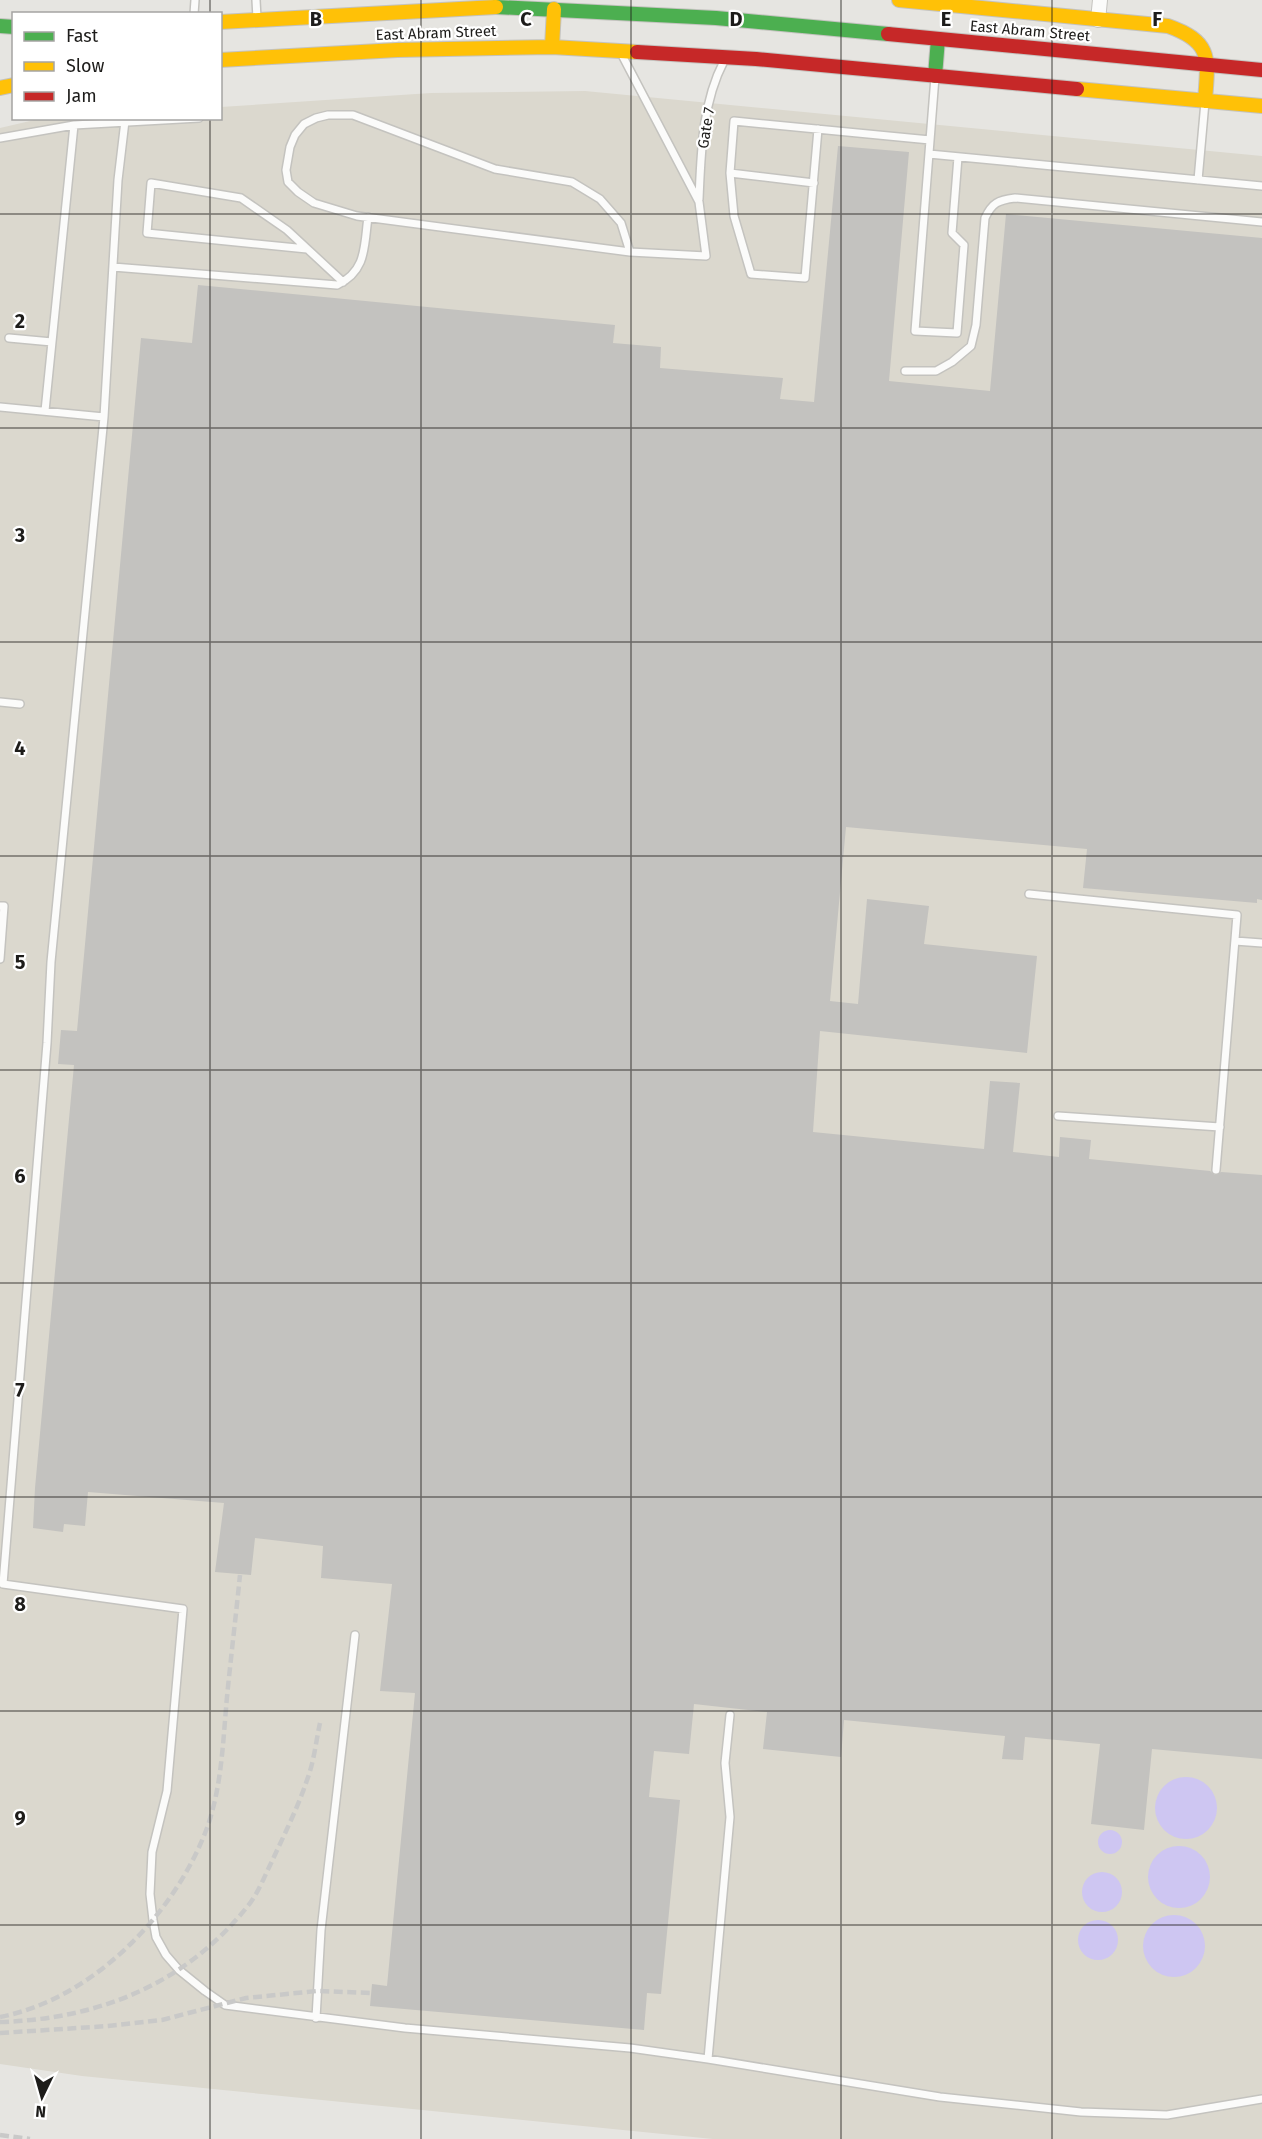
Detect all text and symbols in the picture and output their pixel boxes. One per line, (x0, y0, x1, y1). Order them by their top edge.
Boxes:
text: B (310, 7, 322, 31)
text: C (520, 7, 532, 31)
text: D (729, 7, 743, 31)
text: E (941, 7, 951, 31)
text: F (1152, 7, 1162, 31)
legend (12, 12, 222, 120)
street label: East Abram Street (969, 17, 1091, 45)
street label: East Abram Street (375, 22, 497, 44)
text: Fast (66, 25, 99, 47)
text: Slow (66, 55, 105, 77)
text: Jam (66, 85, 97, 107)
street label: Gate 7 (694, 106, 718, 150)
text: 2 (15, 309, 25, 333)
text: 3 (14, 523, 25, 547)
text: 4 (14, 736, 26, 760)
text: 5 (15, 950, 26, 974)
text: 6 (14, 1164, 26, 1188)
text: 7 (15, 1378, 25, 1402)
text: 8 (14, 1592, 26, 1616)
text: 9 (14, 1806, 26, 1830)
north arrow (12, 2067, 72, 2127)
text: N (35, 2102, 47, 2121)

